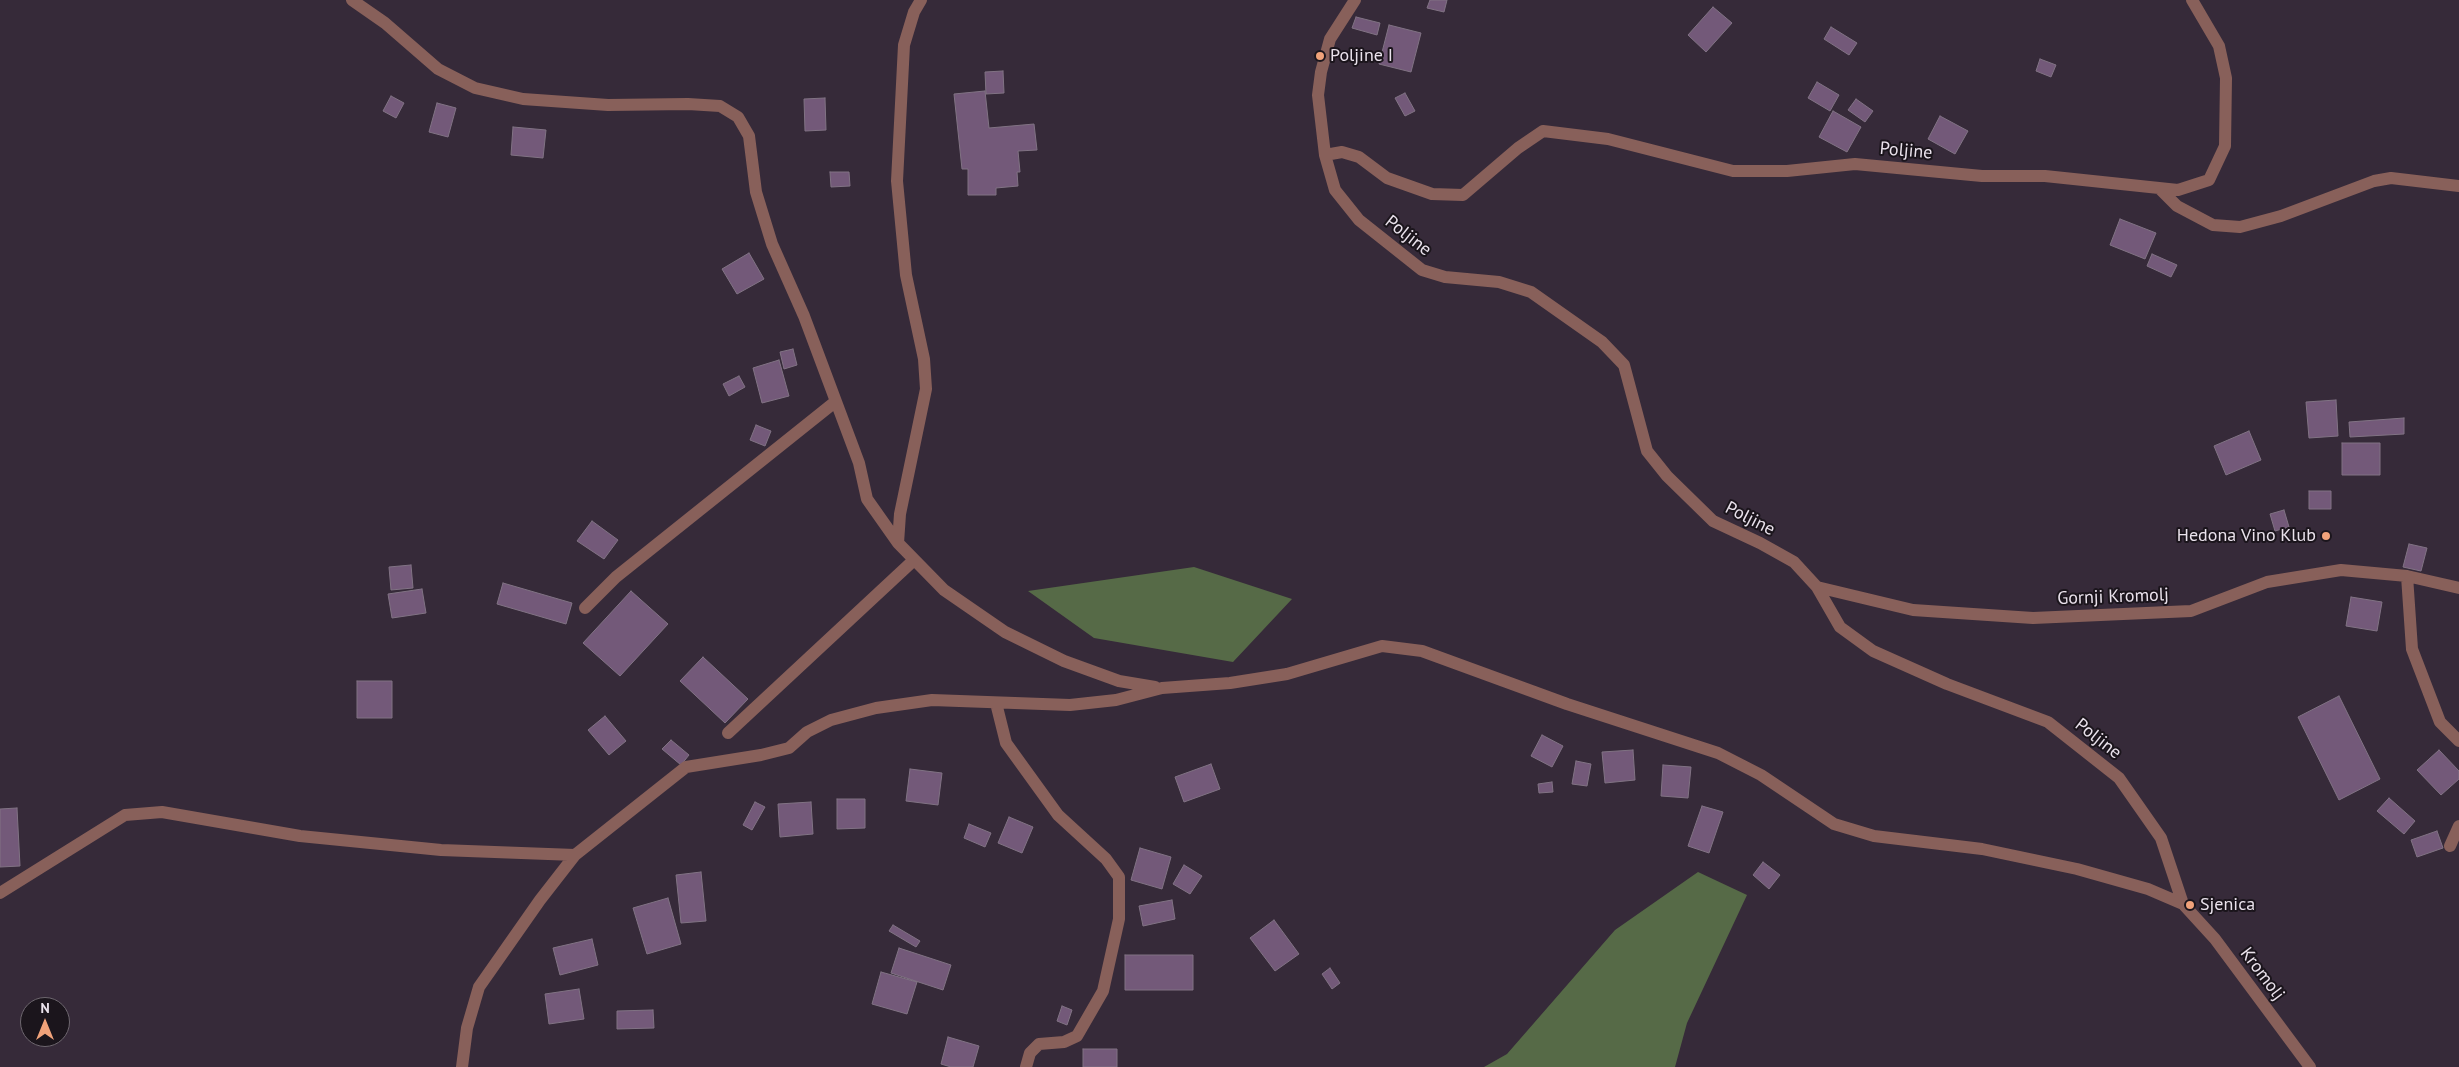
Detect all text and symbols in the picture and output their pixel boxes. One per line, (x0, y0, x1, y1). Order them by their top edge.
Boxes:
place label: Poljine I (1330, 45, 1393, 67)
marker: Poljine I (1314, 50, 1326, 62)
street label: Poljine (1879, 138, 1933, 164)
street label: Poljine (1380, 211, 1436, 261)
street label: Poljine (1722, 497, 1778, 541)
place label: Hedona Vino Klub (2177, 525, 2316, 547)
marker: Hedona Vino Klub (2320, 530, 2332, 542)
street label: Gornji Kromolj (2057, 584, 2169, 610)
street label: Poljine (2070, 714, 2126, 764)
place label: Sjenica (2200, 894, 2255, 916)
marker: Sjenica (2184, 899, 2196, 911)
street label: Kromolj (2235, 943, 2289, 1005)
north arrow (20, 997, 70, 1047)
text: N (40, 999, 50, 1017)

